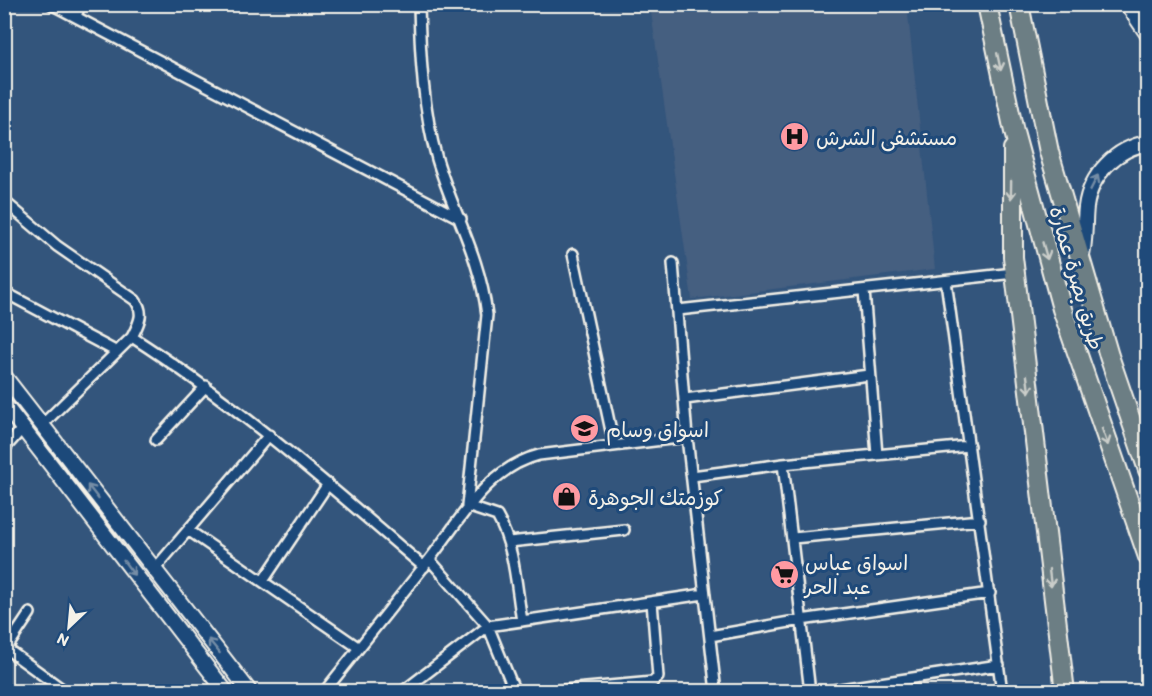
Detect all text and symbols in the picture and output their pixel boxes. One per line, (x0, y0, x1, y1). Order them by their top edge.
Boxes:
one-way arrow (994, 51, 1005, 71)
hospital icon: مستشفى الشرش (779, 121, 811, 153)
place label: مستشفى الشرش (816, 125, 957, 152)
one-way arrow (1089, 175, 1100, 193)
one-way arrow (1005, 180, 1017, 200)
street label: طريق بصرة عمارة (1044, 203, 1109, 353)
one-way arrow (1040, 241, 1052, 260)
one-way arrow (1023, 374, 1034, 394)
school or university icon: اسواق وسام (569, 413, 601, 445)
place label: اسواق وسام (606, 417, 709, 446)
one-way arrow (1100, 427, 1111, 446)
shop icon: كوزمتك الجوهرة (551, 481, 583, 513)
one-way arrow (87, 485, 100, 501)
place label: كوزمتك الجوهرة (588, 485, 723, 512)
place label: اسواق عباس عبد الحر (803, 550, 908, 600)
supermarket icon: اسواق عباس عبد الحر (768, 558, 800, 590)
one-way arrow (122, 560, 135, 576)
one-way arrow (1045, 568, 1056, 587)
north arrow (39, 597, 99, 657)
text: N (54, 629, 72, 651)
one-way arrow (207, 638, 220, 654)

